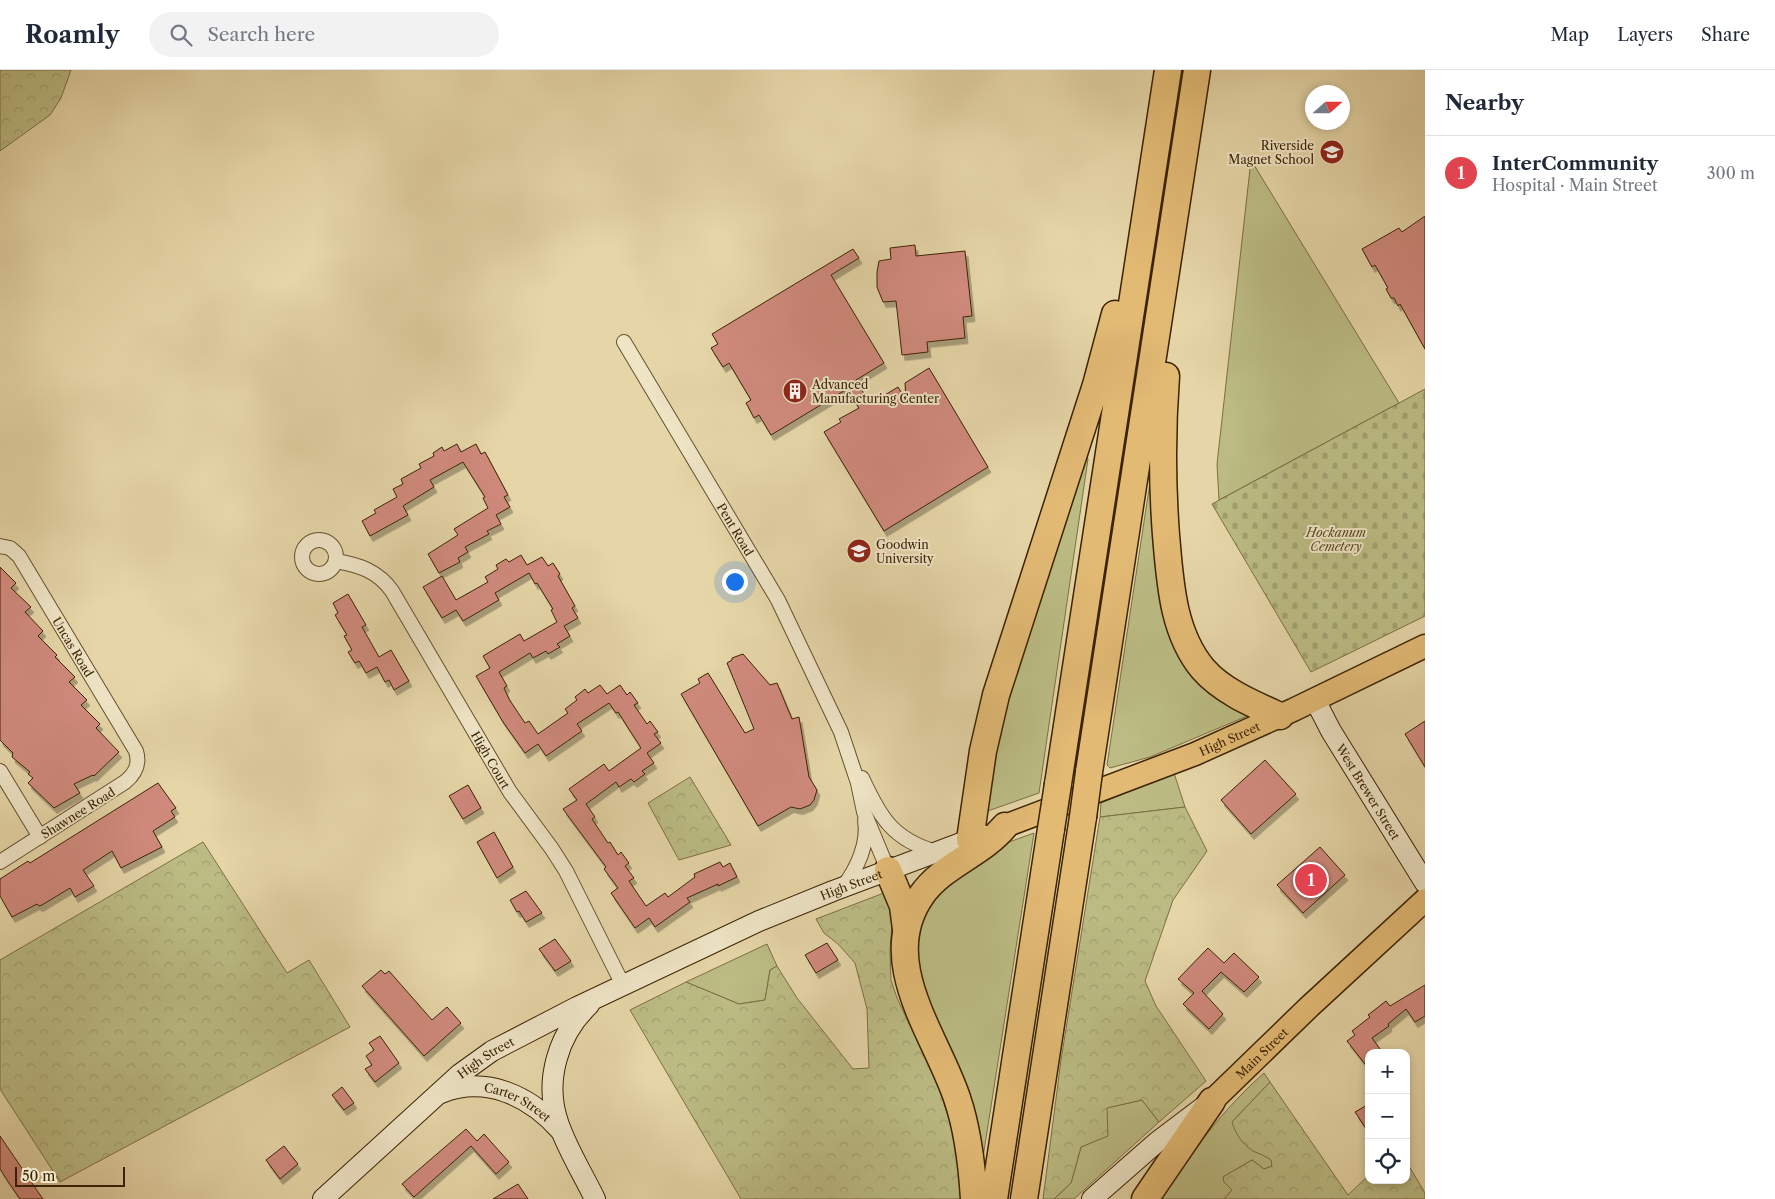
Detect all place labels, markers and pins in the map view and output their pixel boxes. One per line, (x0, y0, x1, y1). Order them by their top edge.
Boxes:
place label: Riverside Magnet School (1228, 138, 1314, 167)
school or university icon: Riverside Magnet School (1319, 139, 1345, 165)
place label: Advanced Manufacturing Center (811, 377, 939, 406)
building icon: Advanced Manufacturing Center (782, 378, 808, 404)
place label: Goodwin University (876, 537, 934, 566)
school or university icon: Goodwin University (846, 538, 872, 564)
pin: 1 (1295, 861, 1327, 899)

